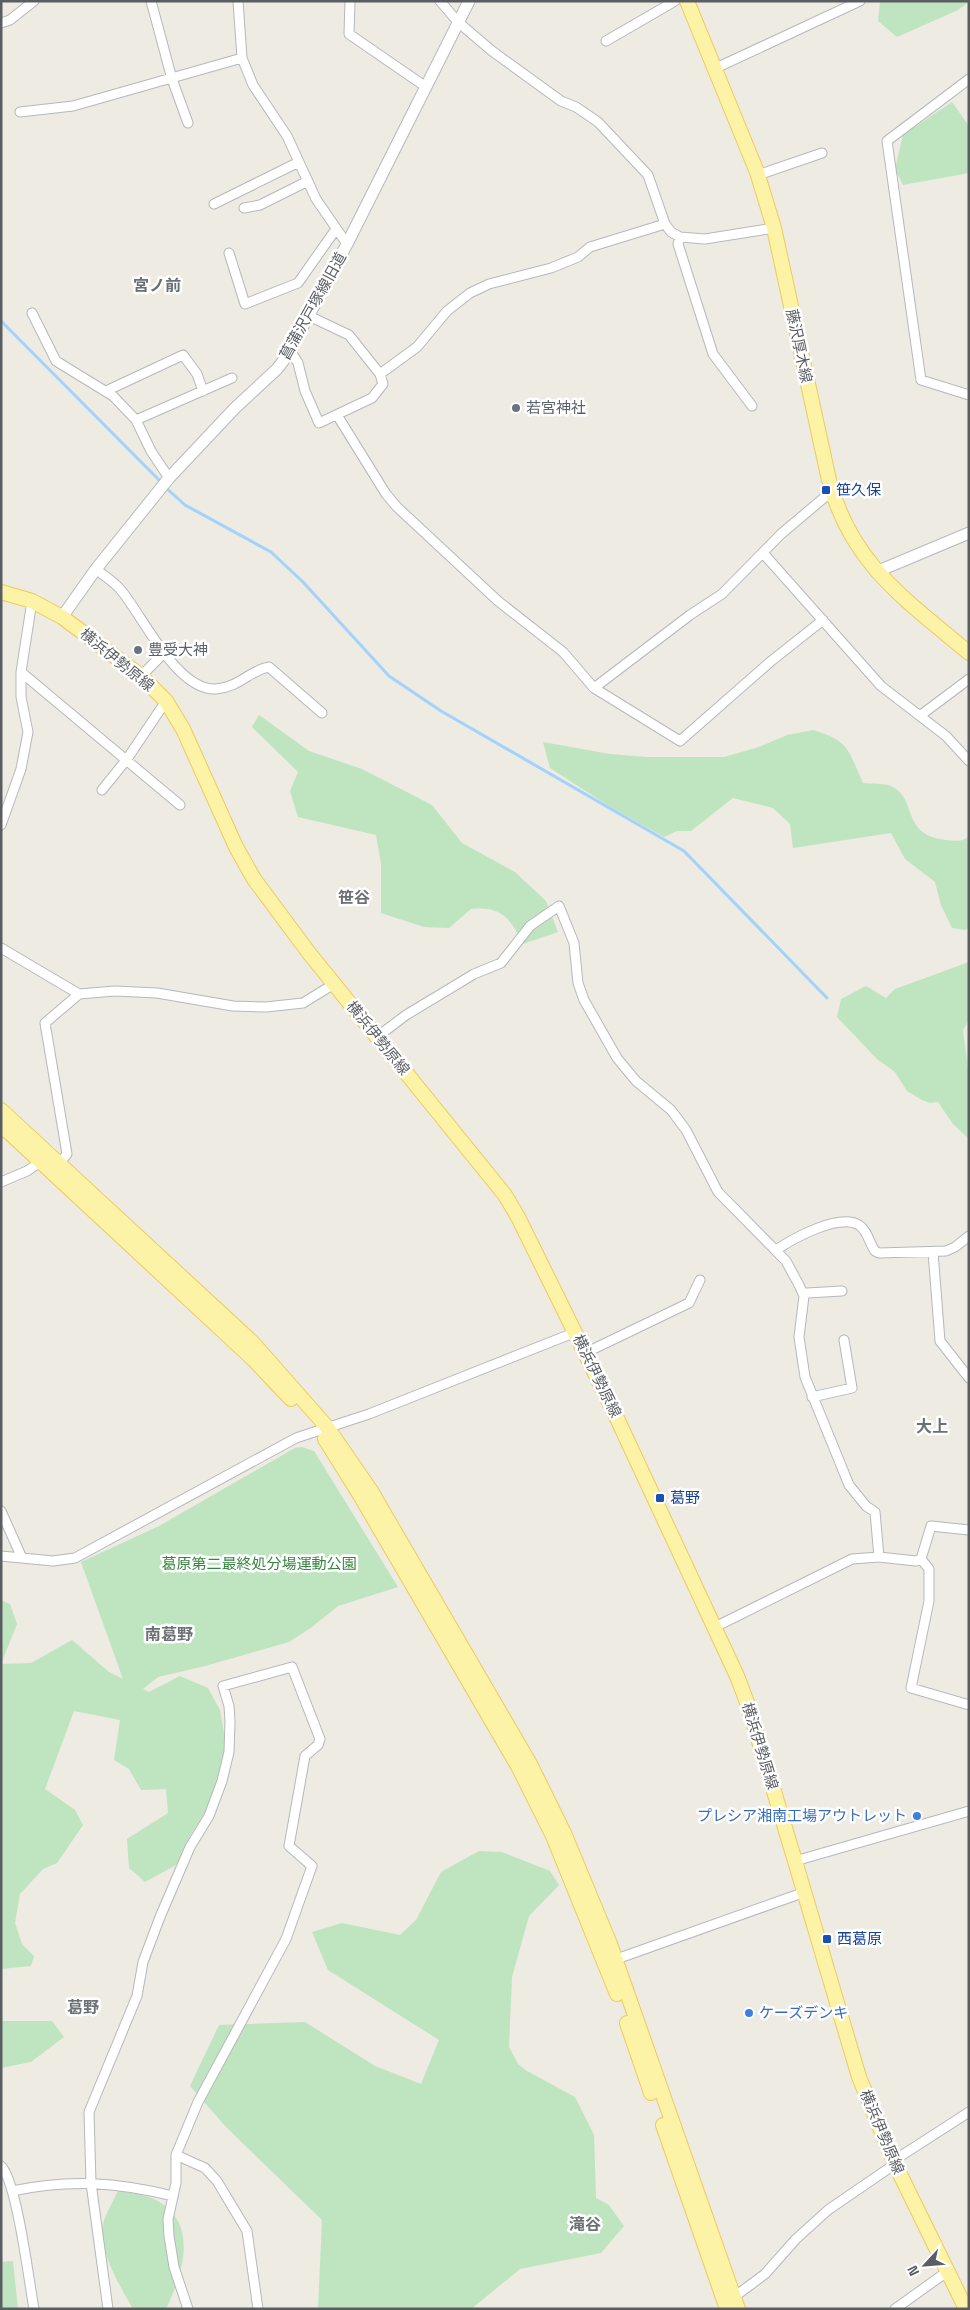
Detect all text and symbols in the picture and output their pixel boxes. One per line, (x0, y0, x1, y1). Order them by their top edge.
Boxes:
street label: 菖蒲沢戸塚線旧道 (275, 249, 350, 363)
district label: 宮ノ前 (133, 275, 181, 296)
street label: 藤沢厚木線 (782, 307, 817, 385)
place label: 若宮神社 (526, 398, 586, 417)
marker: 若宮神社 (510, 402, 522, 414)
place label: 笹久保 (836, 480, 881, 499)
marker: 笹久保 (820, 484, 832, 496)
street label: 横浜伊勢原線 (76, 624, 158, 695)
place label: 豊受大神 (148, 640, 208, 659)
marker: 豊受大神 (132, 644, 144, 656)
district label: 笹谷 (338, 887, 370, 908)
street label: 横浜伊勢原線 (343, 997, 414, 1079)
street label: 横浜伊勢原線 (569, 1331, 626, 1420)
district label: 大上 (916, 1416, 948, 1437)
place label: 葛野 (670, 1488, 700, 1507)
marker: 葛野 (654, 1492, 666, 1504)
park label: 葛原第二最終処分場運動公園 (161, 1554, 357, 1573)
district label: 南葛野 (145, 1624, 193, 1645)
street label: 横浜伊勢原線 (738, 1700, 783, 1792)
place label: プレシア湘南工場アウトレット (697, 1806, 907, 1825)
marker: プレシア湘南工場アウトレット (911, 1810, 923, 1822)
place label: 西葛原 (837, 1929, 882, 1948)
marker: 西葛原 (821, 1933, 833, 1945)
district label: 葛野 (67, 1997, 99, 2018)
place label: ケーズデンキ (759, 2003, 848, 2022)
marker: ケーズデンキ (743, 2007, 755, 2019)
street label: 横浜伊勢原線 (856, 2087, 909, 2177)
district label: 滝谷 (569, 2214, 601, 2235)
north arrow (900, 2240, 950, 2290)
text: N (903, 2263, 923, 2279)

